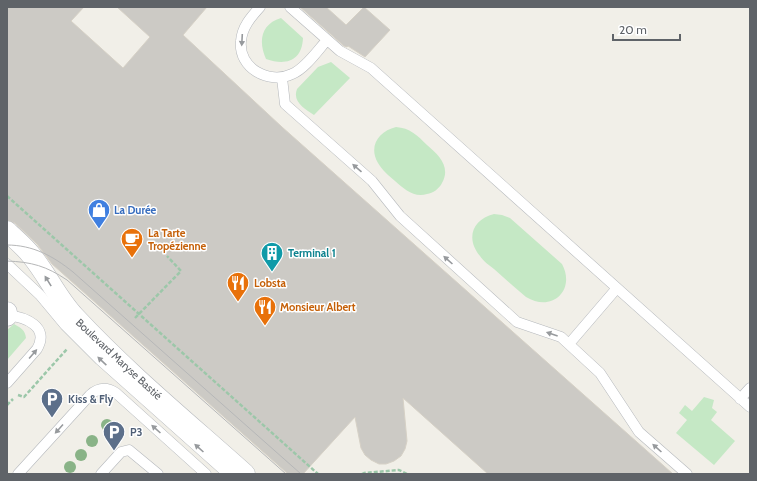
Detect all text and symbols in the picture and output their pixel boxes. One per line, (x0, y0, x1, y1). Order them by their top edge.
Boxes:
scale bar (613, 16, 680, 42)
text: 20 m (619, 22, 647, 37)
one-way arrow (238, 34, 245, 46)
one-way arrow (351, 163, 362, 172)
shop icon: La Durée (86, 197, 112, 230)
place label: La Durée (114, 203, 157, 217)
cafe icon: La Tarte Tropézienne (119, 226, 145, 259)
place label: La Tarte Tropézienne (148, 226, 207, 253)
building icon: Terminal 1 (259, 240, 285, 273)
place label: Terminal 1 (288, 246, 336, 260)
one-way arrow (443, 255, 453, 264)
restaurant icon: Lobsta (225, 270, 251, 303)
one-way arrow (44, 276, 52, 286)
place label: Lobsta (254, 276, 286, 290)
restaurant icon: Monsieur Albert (252, 294, 278, 327)
place label: Monsieur Albert (280, 300, 356, 314)
street label: Boulevard Maryse Bastié (73, 315, 165, 403)
one-way arrow (545, 331, 557, 337)
one-way arrow (28, 349, 37, 359)
one-way arrow (97, 357, 107, 366)
parking icon: Kiss & Fly (39, 386, 65, 419)
place label: Kiss & Fly (68, 392, 114, 406)
parking icon: P3 (101, 419, 127, 452)
one-way arrow (54, 424, 63, 434)
place label: P3 (130, 425, 143, 439)
one-way arrow (152, 425, 161, 434)
one-way arrow (194, 444, 203, 453)
one-way arrow (653, 444, 662, 453)

